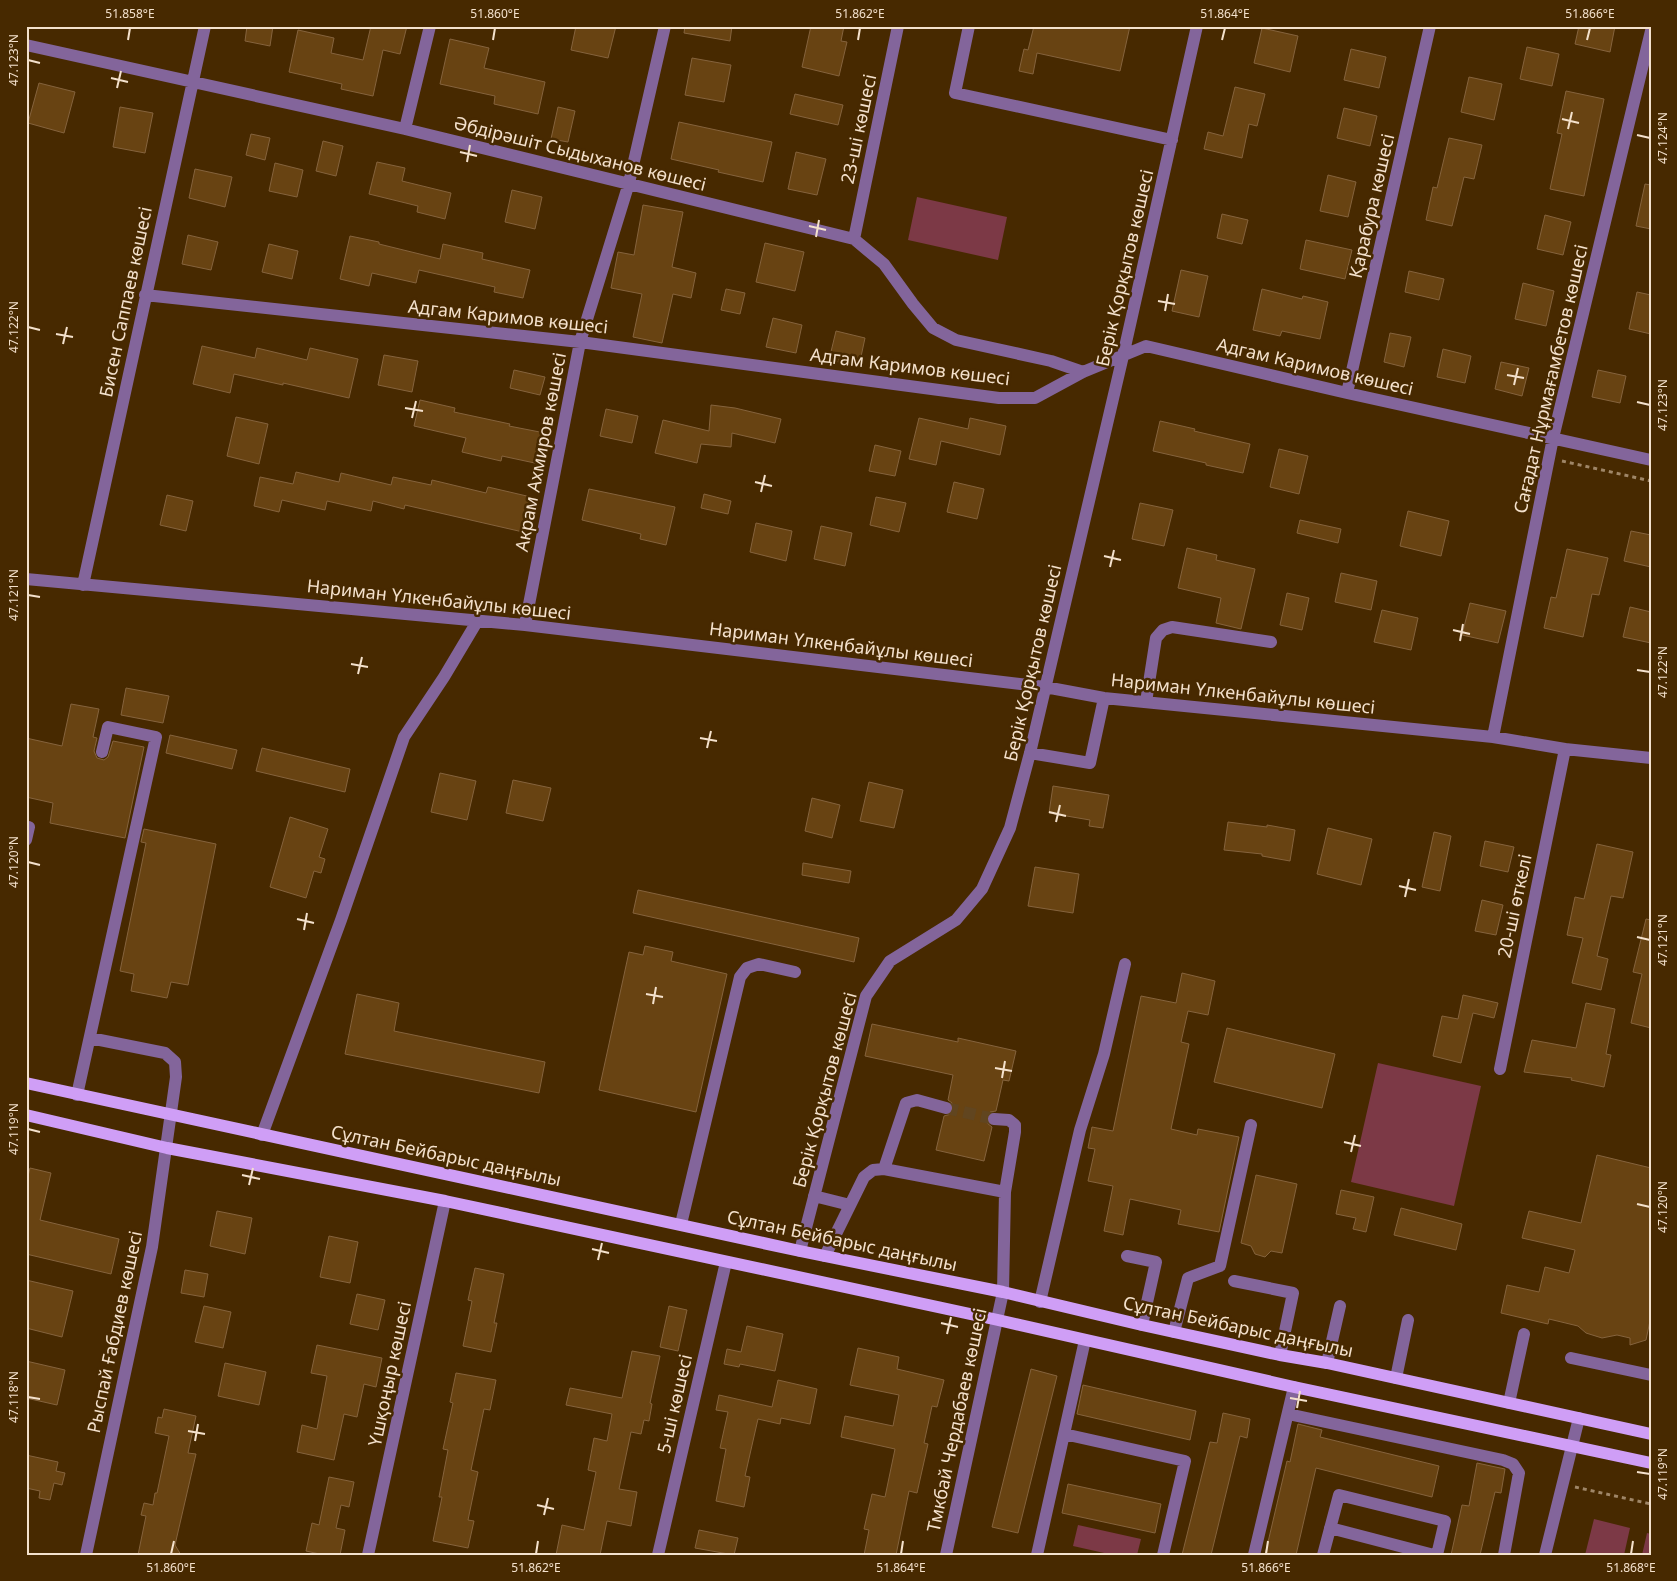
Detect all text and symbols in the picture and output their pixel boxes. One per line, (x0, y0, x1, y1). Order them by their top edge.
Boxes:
text: 51.858°E (105, 5, 155, 22)
text: 51.860°E (470, 5, 520, 22)
text: 51.862°E (835, 5, 885, 22)
text: 51.864°E (1200, 5, 1250, 22)
text: 51.866°E (1565, 5, 1615, 22)
text: 47.123°N (5, 34, 22, 86)
street label: 23-шi көшесi (835, 72, 881, 186)
street label: Әбдірәшіт Сыдыханов көшесі (452, 110, 709, 196)
text: 47.124°N (1654, 112, 1671, 164)
street label: Қарабура көшесі (1343, 131, 1399, 280)
street label: Берік Қорқытов көшесі (1090, 167, 1158, 369)
street label: Бисен Саппаев көшесі (93, 204, 157, 399)
street label: Сағадат Нұрмағамбетов көшесі (1507, 242, 1593, 516)
street label: Адгам Каримов көшесі (407, 294, 609, 338)
text: 47.122°N (5, 301, 22, 353)
street label: Адгам Каримов көшесі (1215, 332, 1416, 400)
street label: Адгам Каримов көшесі (809, 342, 1011, 390)
street label: Акрам Ахмиров көшесі (509, 350, 571, 553)
text: 47.123°N (1654, 379, 1671, 431)
street label: Берік Қорқытов көшесі (998, 562, 1066, 764)
text: 47.121°N (5, 569, 22, 621)
street label: Нариман Үлкенбайұлы көшесі (306, 573, 572, 625)
street label: Нариман Үлкенбайұлы көшесі (708, 616, 974, 672)
text: 47.122°N (1654, 646, 1671, 698)
street label: Нариман Үлкенбайұлы көшесі (1110, 667, 1376, 719)
text: 47.120°N (5, 836, 22, 888)
street label: 20-ші өткелі (1491, 852, 1537, 960)
text: 47.121°N (1654, 914, 1671, 966)
street label: Берік Қорқытов көшесі (786, 989, 862, 1190)
text: 47.119°N (5, 1103, 22, 1155)
street label: Сұлтан Бейбарыс даңғылы (329, 1119, 564, 1191)
text: 47.120°N (1654, 1181, 1671, 1233)
street label: Сұлтан Бейбарыс даңғылы (725, 1204, 960, 1276)
street label: Рыспай Ғабдиев көшесі (81, 1229, 147, 1435)
street label: Сұлтан Бейбарыс даңғылы (1121, 1290, 1356, 1362)
street label: Үшқоңыр көшесі (362, 1299, 416, 1449)
street label: Тмкбай Чердабаев көшесі (921, 1306, 991, 1534)
street label: 5-ші көшесі (651, 1352, 697, 1456)
text: 47.118°N (5, 1371, 22, 1423)
text: 47.119°N (1654, 1448, 1671, 1500)
text: 51.860°E (146, 1559, 196, 1576)
text: 51.862°E (511, 1559, 561, 1576)
text: 51.864°E (876, 1559, 926, 1576)
text: 51.866°E (1241, 1559, 1291, 1576)
text: 51.868°E (1606, 1559, 1656, 1576)

